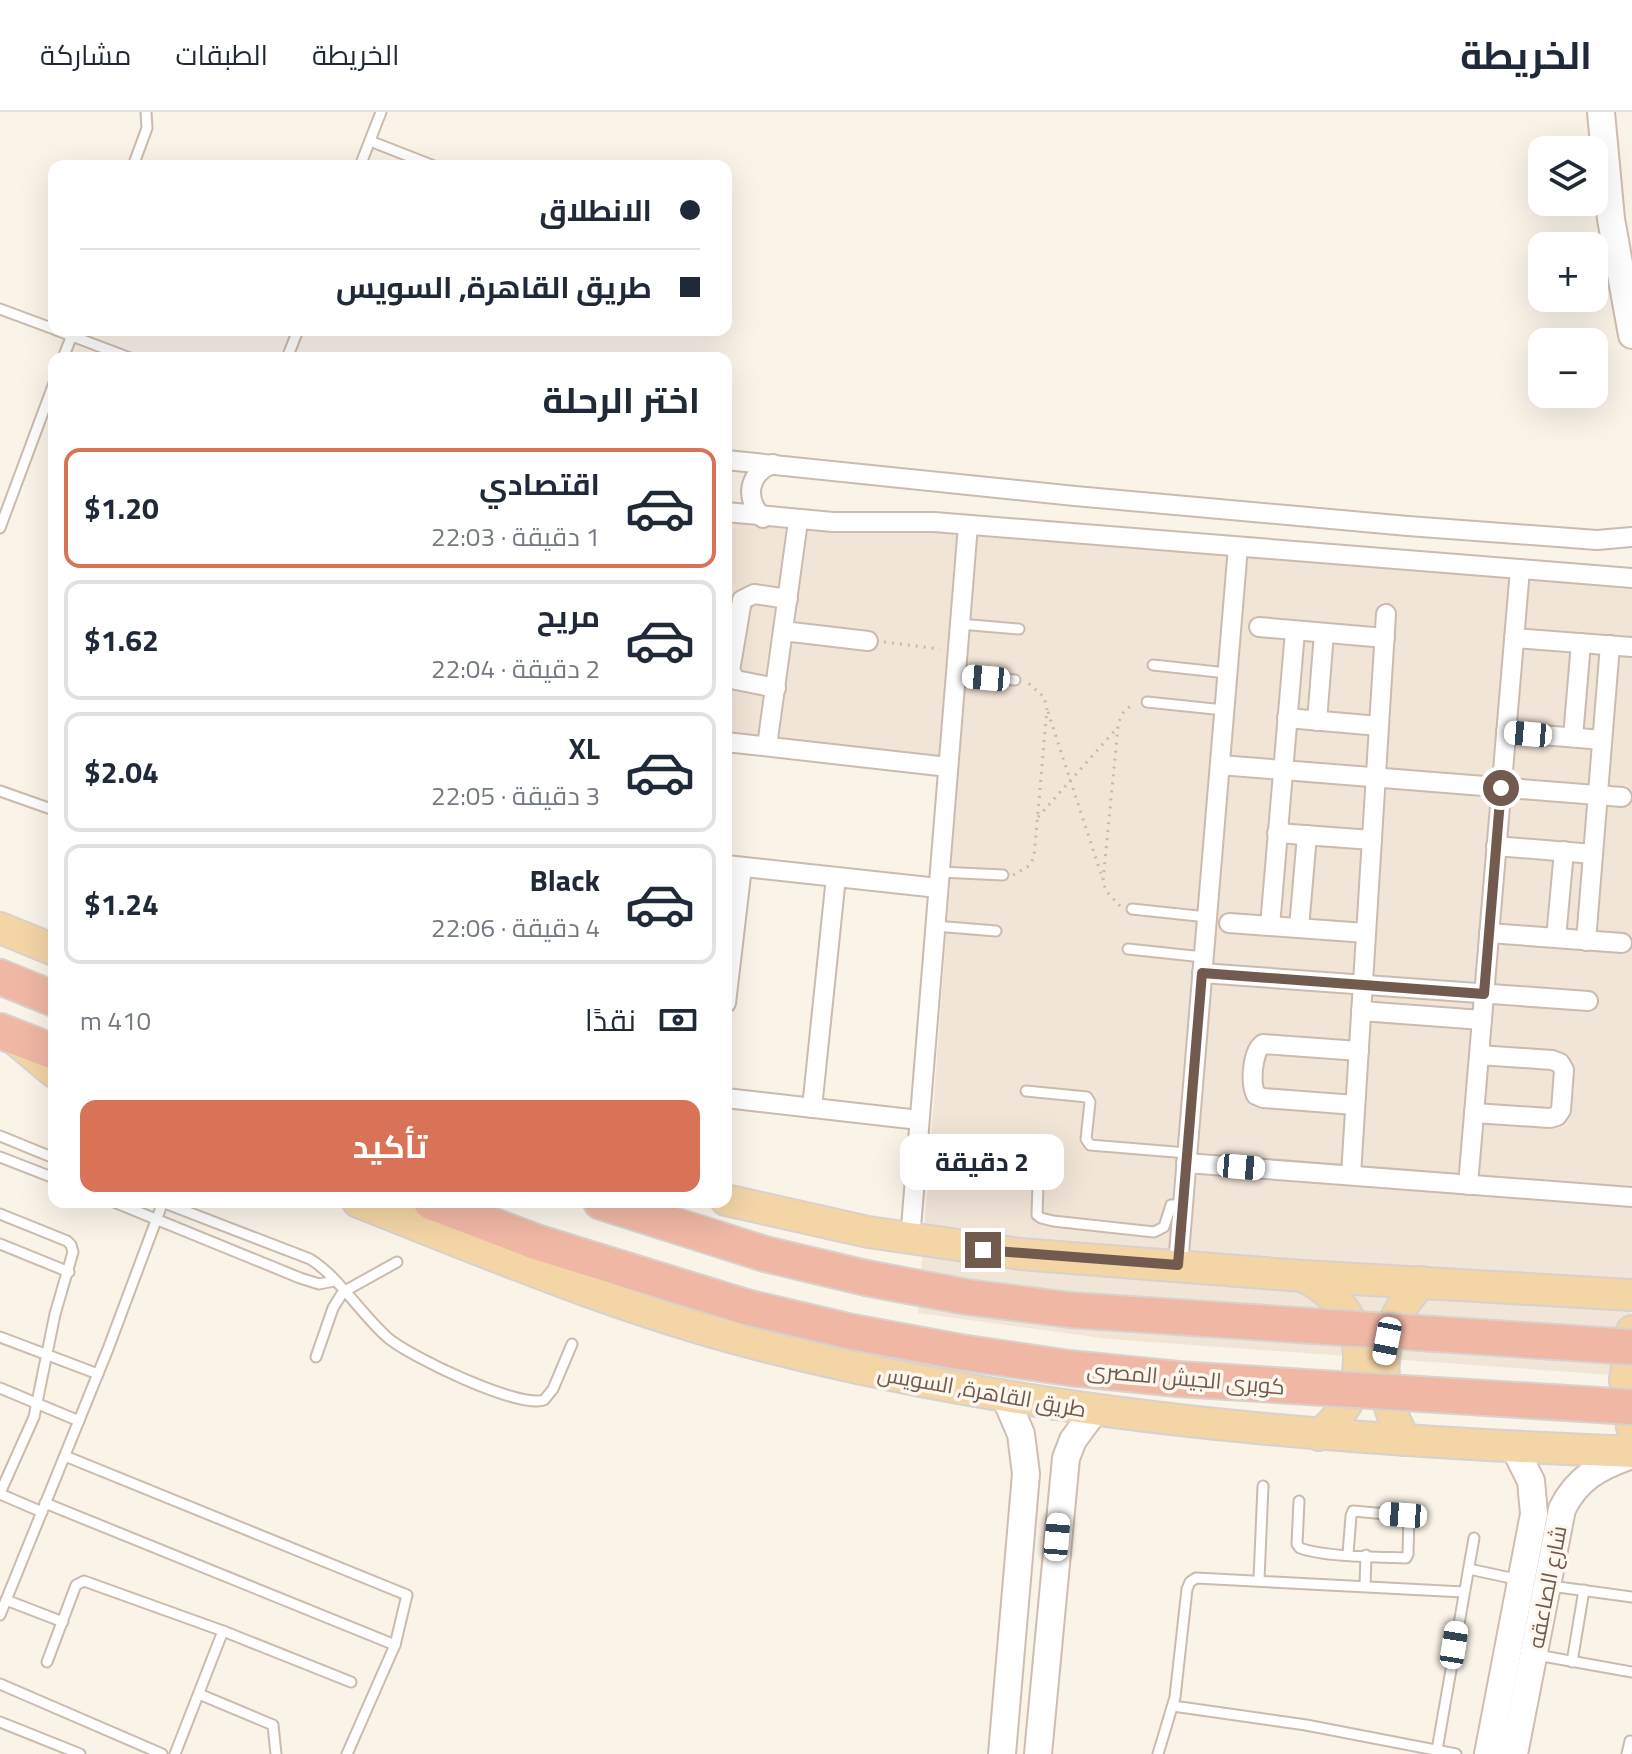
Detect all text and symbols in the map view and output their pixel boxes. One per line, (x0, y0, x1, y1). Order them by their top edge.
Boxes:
text: الخريطة (1460, 26, 1592, 84)
text: مشاركة (40, 33, 131, 76)
text: الطبقات (175, 33, 268, 76)
text: الخريطة (312, 33, 399, 76)
map controls (1528, 136, 1608, 408)
button: layers (1528, 136, 1608, 216)
text: الانطلاق (539, 187, 652, 233)
button: + (1528, 232, 1608, 312)
text: طريق القاهرة, السويس (336, 264, 652, 310)
button: − (1528, 328, 1608, 408)
text: اختر الرحلة (542, 372, 700, 427)
text: اقتصادي (479, 461, 600, 507)
icon: car (624, 472, 696, 544)
text: $1.20 (84, 485, 159, 531)
text: 1 دقيقة · 22:03 (431, 517, 600, 556)
text: مريح (537, 593, 600, 639)
icon: car (624, 604, 696, 676)
text: $1.62 (84, 617, 159, 663)
text: 2 دقيقة · 22:04 (431, 649, 600, 688)
car (961, 664, 1011, 692)
car (1503, 720, 1553, 748)
text: XL (569, 725, 600, 771)
icon: car (624, 736, 696, 808)
text: $2.04 (84, 749, 159, 795)
route start (1483, 770, 1519, 806)
text: 3 دقيقة · 22:05 (431, 776, 600, 815)
text: Black (529, 857, 600, 903)
icon: car (624, 868, 696, 940)
text: $1.24 (84, 881, 159, 927)
text: 4 دقيقة · 22:06 (431, 908, 600, 947)
text: نقدًا (585, 997, 636, 1043)
icon: cash (656, 998, 700, 1042)
text: 410 m (80, 1001, 151, 1040)
button: تأكيد (80, 1100, 700, 1192)
callout: 2 دقيقة (901, 1134, 1065, 1190)
text: 2 دقيقة (935, 1142, 1029, 1181)
car (1216, 1153, 1266, 1181)
route end (965, 1232, 1001, 1268)
car (1371, 1315, 1403, 1367)
street label: كوبرى الجيش المصرى (1086, 1352, 1286, 1404)
street label: طريق القاهرة, السويس (875, 1356, 1089, 1426)
car (1378, 1501, 1428, 1529)
car (1043, 1512, 1071, 1562)
street label: شارع الصاعقه (1518, 1523, 1576, 1651)
car (1438, 1619, 1470, 1671)

